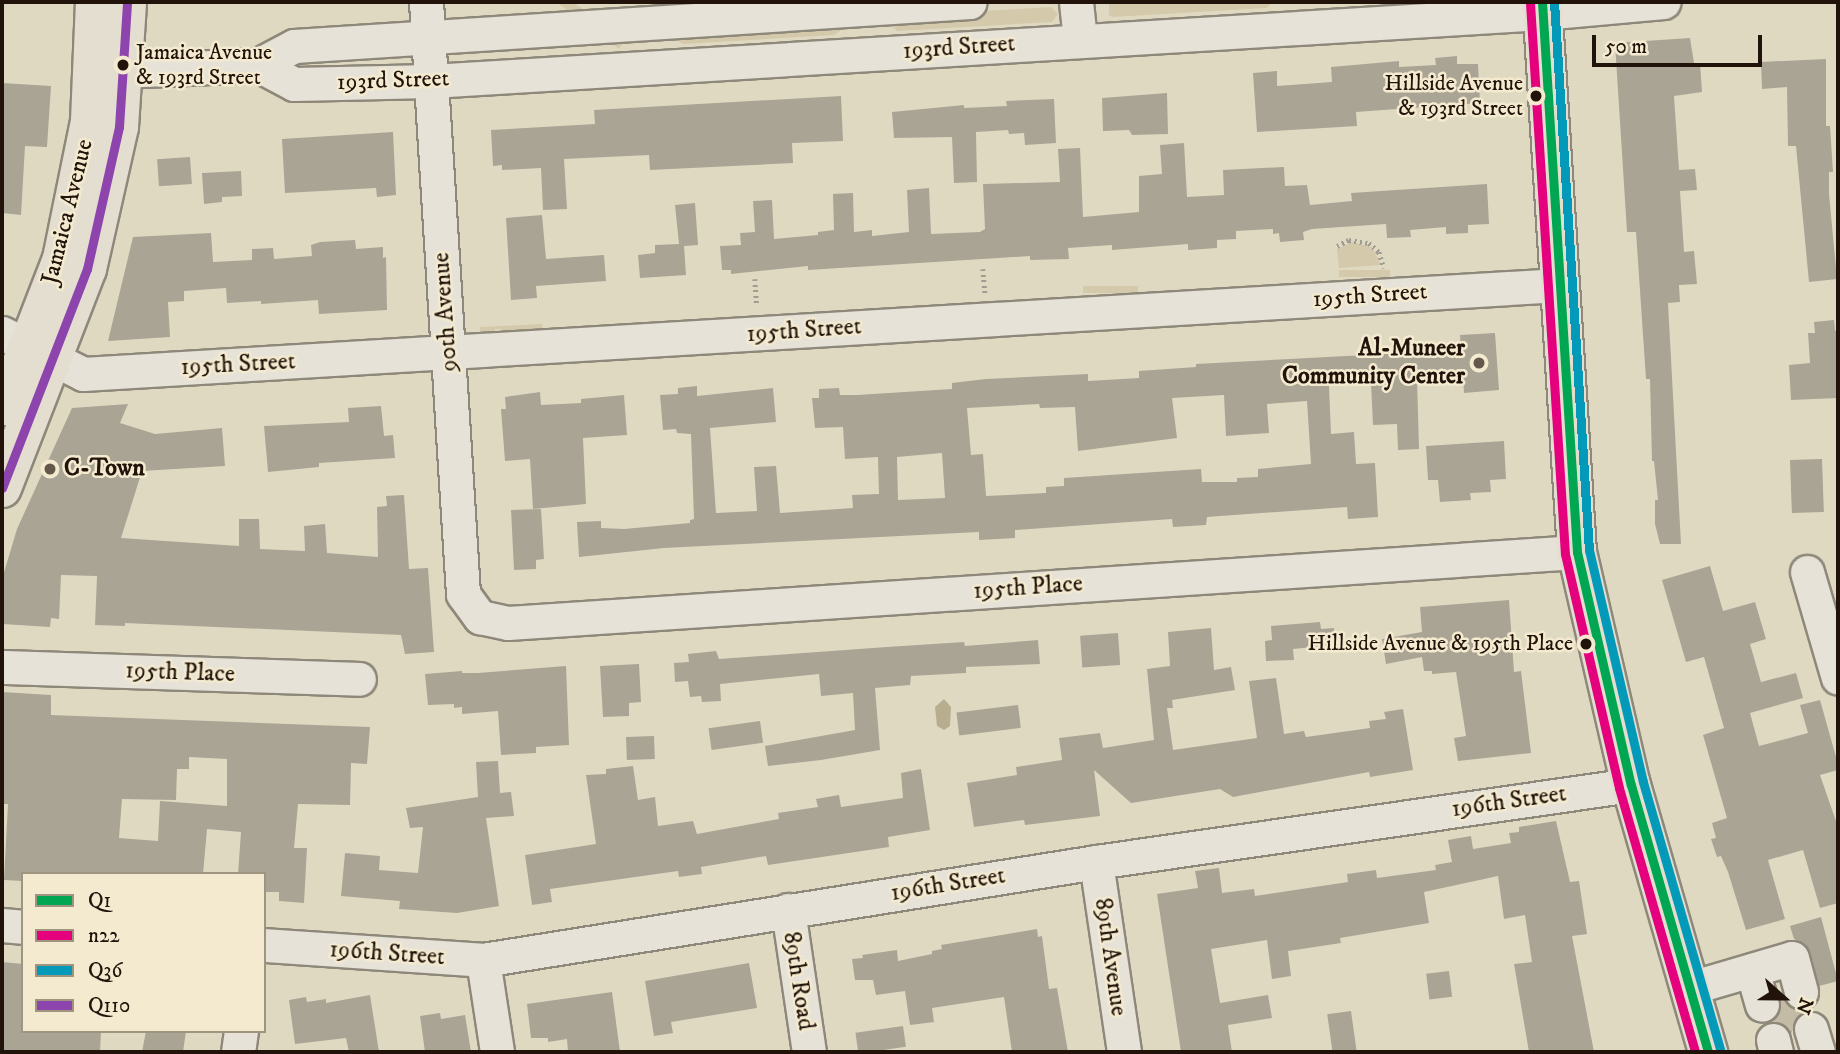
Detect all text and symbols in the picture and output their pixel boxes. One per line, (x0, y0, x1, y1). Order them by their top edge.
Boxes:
scale bar (1595, 21, 1765, 65)
street label: 193rd Street (902, 30, 1016, 66)
text: 50 m (1605, 34, 1647, 60)
place label: Jamaica Avenue & 193rd Street (136, 39, 272, 90)
marker: Jamaica Avenue & 193rd Street (116, 58, 130, 72)
street label: 193rd Street (336, 65, 450, 97)
place label: Hillside Avenue & 193rd Street (1384, 70, 1523, 122)
marker: Hillside Avenue & 193rd Street (1529, 89, 1543, 103)
street label: Jamaica Avenue (36, 136, 100, 288)
street label: 90th Avenue (427, 251, 465, 373)
street label: 195th Street (1312, 278, 1428, 314)
street label: 195th Street (746, 313, 862, 349)
place label: Al-Muneer Community Center (1282, 335, 1465, 391)
street label: 195th Street (180, 348, 296, 382)
marker: Al-Muneer Community Center (1471, 355, 1487, 371)
place label: C-Town (64, 455, 145, 483)
marker: C-Town (42, 461, 58, 477)
street label: 195th Place (972, 570, 1084, 606)
place label: Hillside Avenue & 195th Place (1308, 631, 1573, 657)
marker: Hillside Avenue & 195th Place (1579, 637, 1593, 651)
street label: 195th Place (125, 657, 235, 689)
street label: 196th Street (1450, 780, 1568, 824)
street label: 196th Street (889, 862, 1007, 908)
legend (21, 872, 266, 1033)
text: Q1 (88, 888, 111, 914)
street label: 89th Avenue (1087, 896, 1133, 1018)
text: n22 (88, 923, 120, 949)
street label: 89th Road (776, 930, 820, 1032)
street label: 196th Street (328, 936, 446, 972)
text: Q36 (88, 958, 122, 984)
north arrow (1749, 963, 1819, 1033)
text: Q110 (88, 993, 130, 1019)
text: N (1791, 994, 1818, 1017)

